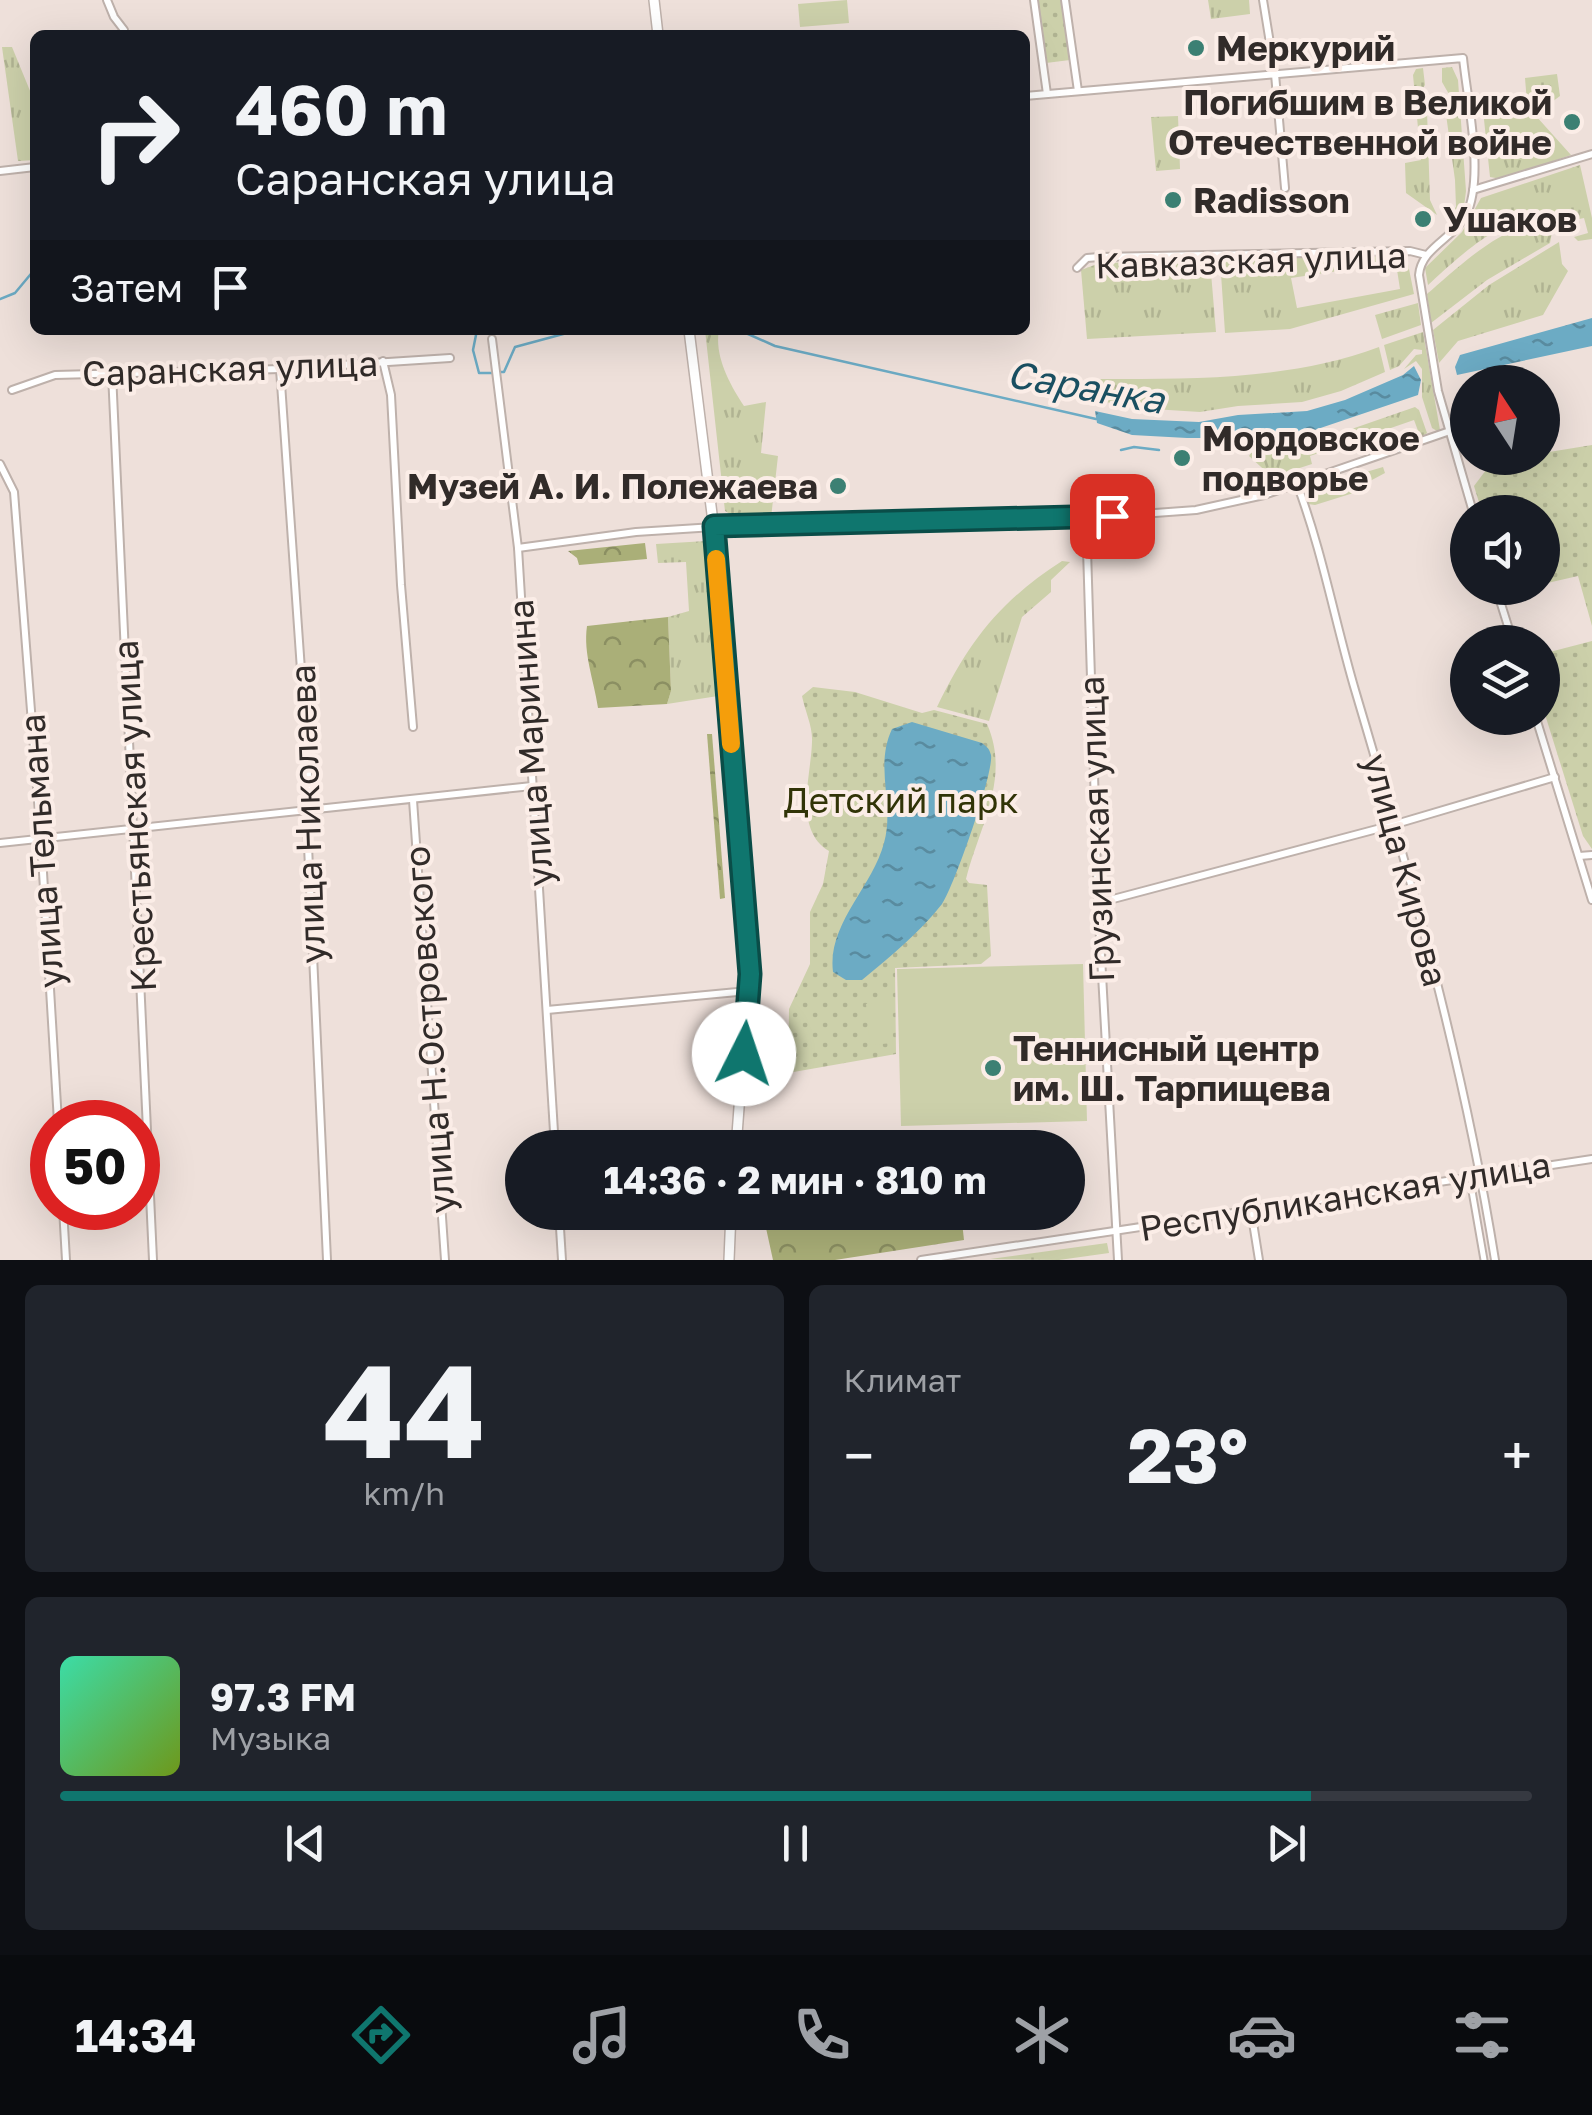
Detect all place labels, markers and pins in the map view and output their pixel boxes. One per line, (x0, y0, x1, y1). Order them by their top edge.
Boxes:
place label: Меркурий (1216, 27, 1395, 69)
marker: Меркурий (1185, 37, 1207, 59)
place label: Погибшим в Великой Отечественной войне (1168, 81, 1552, 163)
marker: Погибшим в Великой Отечественной войне (1561, 111, 1583, 133)
place label: Radisson (1193, 179, 1350, 221)
marker: Radisson (1162, 189, 1184, 211)
place label: Ушаков (1443, 198, 1577, 240)
marker: Ушаков (1412, 208, 1434, 230)
place label: Мордовское подворье (1202, 417, 1420, 499)
marker: Мордовское подворье (1171, 447, 1193, 469)
place label: Музей А. И. Полежаева (407, 465, 818, 507)
pin (1070, 474, 1155, 559)
marker: Музей А. И. Полежаева (827, 475, 849, 497)
place label: Теннисный центр им. Ш. Тарпищева (1013, 1027, 1330, 1109)
marker: Теннисный центр им. Ш. Тарпищева (982, 1057, 1004, 1079)

